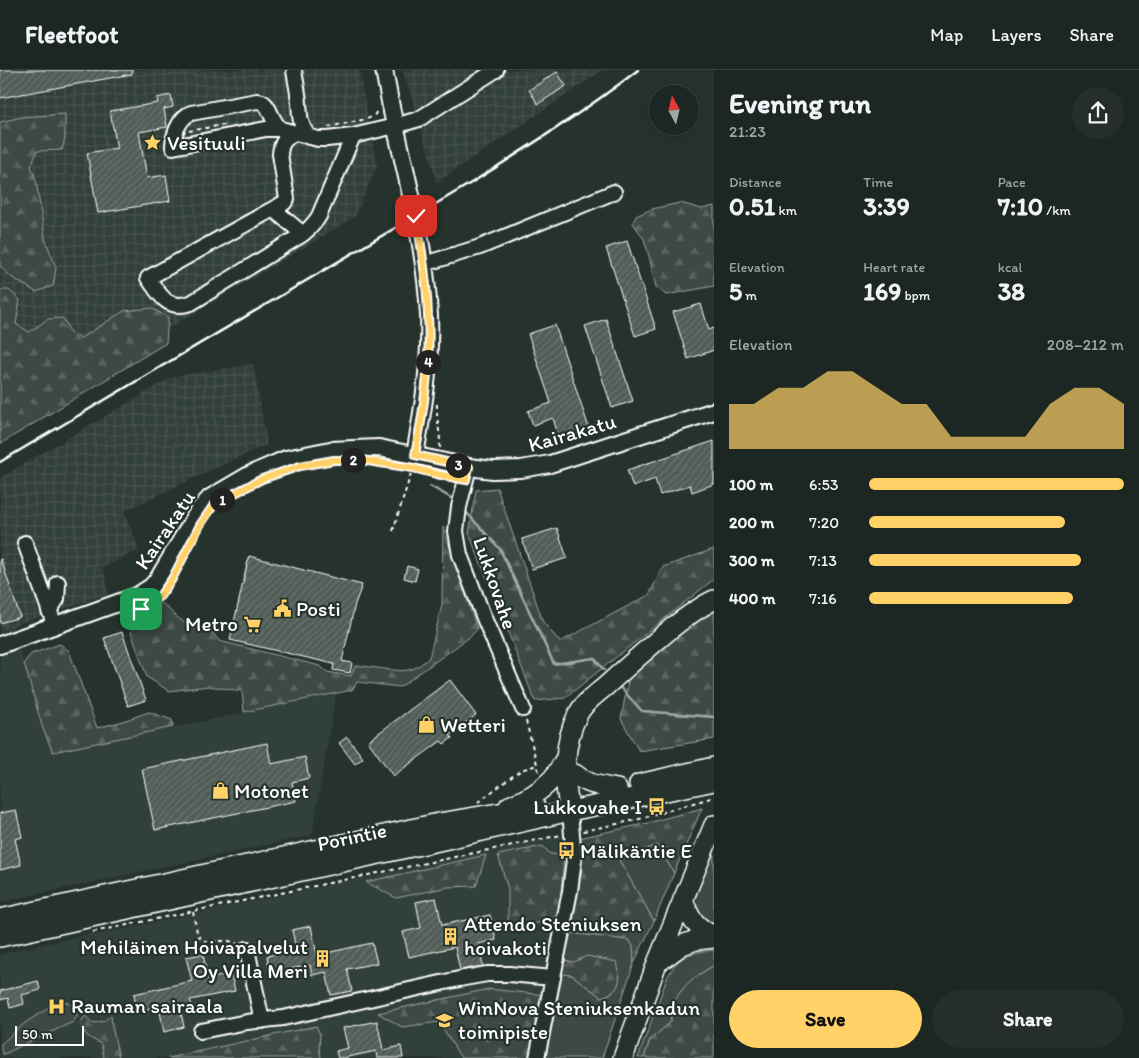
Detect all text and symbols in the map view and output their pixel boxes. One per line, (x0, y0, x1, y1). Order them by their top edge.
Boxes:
text: Fleetfoot (25, 20, 118, 49)
text: Map (930, 24, 963, 46)
text: Layers (991, 24, 1041, 46)
text: Share (1069, 24, 1114, 46)
north arrow (649, 85, 699, 135)
map controls (649, 85, 699, 135)
text: Evening run (729, 86, 871, 120)
button: share (1072, 87, 1124, 139)
text: 21:23 (729, 122, 766, 141)
place label: Vesituuli (167, 130, 246, 155)
place icon: Vesituuli (143, 133, 163, 153)
text: Distance (729, 174, 781, 191)
text: Time (863, 174, 893, 191)
text: Pace (998, 174, 1026, 191)
text: 0.51 (729, 191, 775, 221)
text: 3:39 (863, 191, 910, 221)
text: 7:10 (998, 191, 1043, 221)
pin (395, 195, 437, 237)
icon: check (402, 202, 430, 230)
text: km (775, 202, 797, 219)
text: /km (1043, 202, 1071, 219)
text: Elevation (729, 259, 785, 276)
text: Heart rate (863, 259, 925, 276)
text: kcal (998, 259, 1023, 276)
text: 5 (729, 276, 742, 306)
text: 169 (863, 276, 901, 306)
text: 38 (998, 276, 1025, 306)
text: m (742, 287, 757, 304)
text: bpm (901, 287, 930, 304)
text: Elevation (729, 335, 793, 354)
text: 208–212 m (1047, 335, 1124, 354)
pin: 4 (416, 350, 440, 374)
text: 4 (424, 354, 433, 371)
street label: Kairakatu (525, 408, 619, 457)
pin: 2 (340, 448, 366, 472)
text: 2 (350, 452, 357, 469)
pin: 3 (446, 452, 470, 478)
text: 3 (455, 457, 462, 474)
text: 100 m (729, 475, 773, 494)
text: 6:53 (809, 475, 839, 494)
street label: Kairakatu (129, 485, 200, 574)
pin: 1 (210, 488, 234, 512)
text: 1 (219, 492, 226, 509)
text: 200 m (729, 513, 774, 532)
text: 7:20 (809, 513, 839, 532)
street label: Lukkovahe (468, 533, 523, 632)
text: 300 m (729, 551, 775, 570)
text: 7:13 (809, 551, 837, 570)
pin (120, 588, 162, 630)
text: 400 m (729, 589, 775, 608)
text: 7:16 (809, 589, 837, 608)
icon: arrive (127, 595, 155, 623)
place label: Posti (296, 596, 341, 621)
public building icon: Posti (272, 599, 292, 619)
place label: Metro (185, 611, 238, 636)
supermarket icon: Metro (242, 614, 262, 634)
place label: Wetteri (440, 712, 506, 737)
shop icon: Wetteri (416, 715, 436, 735)
place label: Motonet (234, 778, 309, 803)
shop icon: Motonet (210, 781, 230, 801)
place label: Lukkovahe I (533, 794, 642, 819)
bus stop icon: Lukkovahe I (646, 797, 666, 817)
street label: Porintie (315, 817, 389, 856)
place label: Mälikäntie E (580, 838, 692, 863)
bus stop icon: Mälikäntie E (556, 841, 576, 861)
place label: Attendo Steniuksen hoivakoti (464, 911, 642, 960)
building icon: Attendo Steniuksen hoivakoti (440, 926, 460, 946)
place label: Mehiläinen Hoivapalvelut Oy Villa Meri (80, 934, 308, 983)
building icon: Mehiläinen Hoivapalvelut Oy Villa Meri (312, 949, 332, 969)
button: Save (729, 990, 922, 1048)
button: Share (932, 990, 1124, 1048)
place label: Rauman sairaala (71, 993, 223, 1018)
place label: WinNova Steniuksenkadun toimipiste (458, 995, 700, 1044)
hospital icon: Rauman sairaala (47, 996, 67, 1016)
school or university icon: WinNova Steniuksenkadun toimipiste (434, 1010, 454, 1030)
scale bar (15, 1023, 84, 1046)
text: 50 m (22, 1026, 53, 1043)

